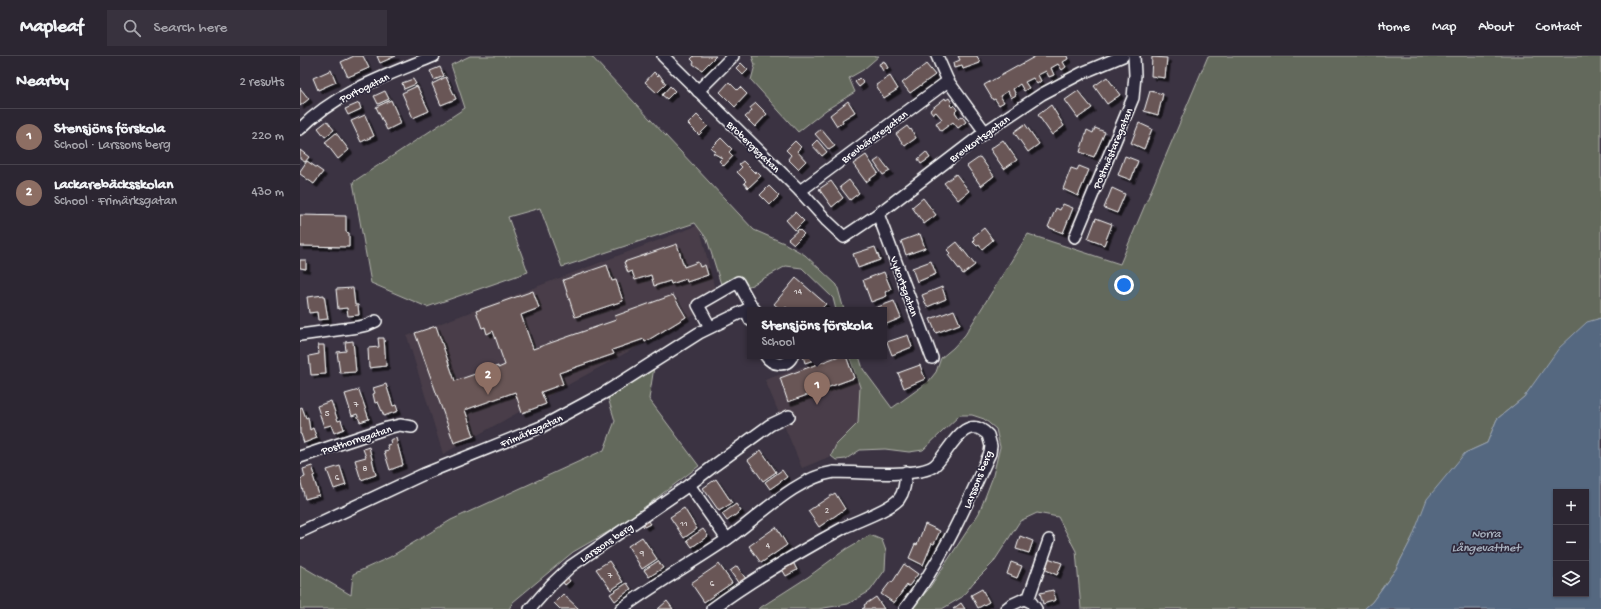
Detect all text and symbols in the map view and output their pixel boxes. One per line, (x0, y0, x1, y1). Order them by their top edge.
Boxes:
search box (107, 10, 387, 46)
text: Mapleaf (20, 16, 83, 39)
icon: search (121, 17, 143, 39)
text: Search here (153, 19, 227, 37)
text: Home (1378, 19, 1410, 36)
text: Map (1432, 19, 1456, 36)
text: About (1478, 19, 1514, 36)
text: Contact (1536, 19, 1581, 36)
street label: Portogatan (337, 71, 392, 106)
text: Nearby (16, 72, 69, 92)
text: 2 results (239, 75, 284, 90)
street label: Postmästaregatan (1091, 106, 1137, 192)
street label: Brevbäraregatan (839, 108, 911, 167)
street label: Brevkortsgatan (947, 113, 1013, 166)
street label: Brobergsgatan (723, 118, 782, 176)
text: Stensjöns förskola (54, 120, 165, 138)
text: 1 (26, 129, 32, 144)
text: 220 m (252, 129, 284, 144)
text: School · Larssons berg (54, 138, 171, 153)
text: Lackarebäcksskolan (54, 176, 173, 194)
text: 2 (26, 185, 32, 200)
text: 430 m (251, 185, 284, 200)
text: School · Frimärksgatan (54, 194, 177, 209)
street label: Vykortsgatan (886, 254, 920, 319)
your location (1114, 275, 1134, 295)
house number: 14 (793, 287, 803, 298)
popup (747, 307, 887, 359)
text: Stensjöns förskola (761, 317, 873, 335)
text: School (761, 335, 795, 350)
pin: 2 (475, 362, 501, 395)
pin: 1 (804, 372, 830, 405)
house number: 7 (353, 400, 359, 411)
house number: 5 (325, 409, 330, 420)
street label: Frimärksgatan (498, 412, 565, 451)
street label: Posthornsgatan (319, 424, 394, 458)
street label: Larssons berg (962, 449, 996, 510)
house number: 8 (363, 464, 368, 475)
house number: 6 (335, 473, 340, 484)
map controls (1553, 489, 1589, 597)
button: + (1553, 489, 1589, 525)
house number: 2 (825, 506, 830, 517)
house number: 11 (679, 519, 688, 530)
street label: Larssons berg (578, 522, 636, 566)
button: − (1553, 525, 1589, 561)
water label: Norra Långevattnet (1452, 528, 1522, 556)
house number: 4 (766, 541, 771, 552)
house number: 9 (639, 549, 645, 560)
button: layers (1553, 561, 1589, 597)
house number: 7 (607, 571, 613, 582)
house number: 6 (710, 579, 715, 590)

